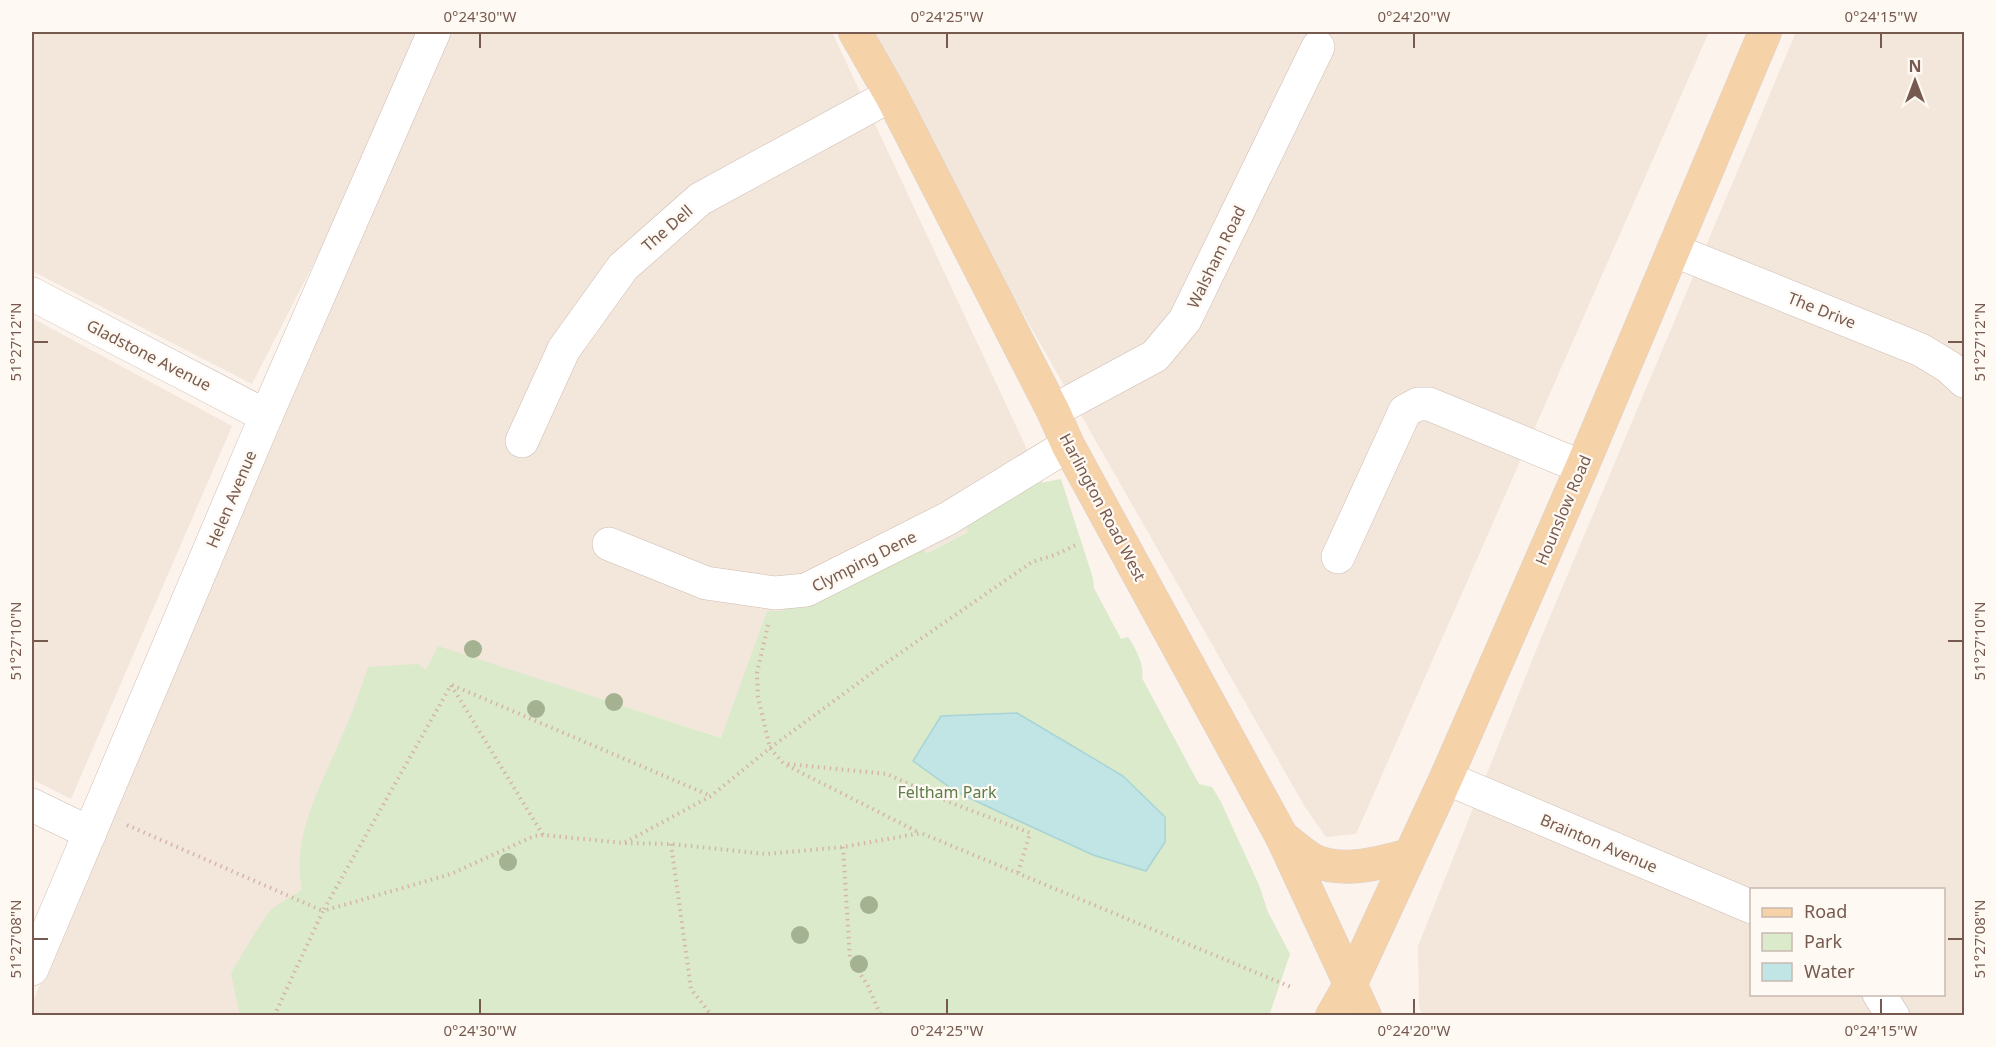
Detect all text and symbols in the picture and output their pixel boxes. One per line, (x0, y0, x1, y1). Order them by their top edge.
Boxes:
text: 0°24'30"W (443, 6, 517, 26)
text: 0°24'25"W (910, 6, 984, 26)
text: 0°24'20"W (1377, 6, 1451, 26)
text: 0°24'15"W (1844, 6, 1918, 26)
north arrow (1885, 51, 1945, 111)
text: N (1908, 55, 1922, 77)
street label: The Dell (637, 200, 697, 256)
street label: Walsham Road (1182, 202, 1250, 312)
street label: The Drive (1785, 286, 1859, 334)
text: 51°27'12"N (5, 303, 25, 381)
text: 51°27'12"N (1969, 303, 1989, 381)
street label: Gladstone Avenue (83, 314, 215, 396)
street label: Harlington Road West (1055, 429, 1151, 585)
street label: Helen Avenue (201, 447, 261, 551)
street label: Hounslow Road (1530, 452, 1596, 568)
street label: Clymping Dene (808, 525, 920, 597)
text: 51°27'10"N (5, 602, 25, 680)
text: 51°27'10"N (1969, 602, 1989, 680)
park label: Feltham Park (897, 781, 997, 803)
street label: Brainton Avenue (1537, 808, 1661, 878)
legend (1750, 888, 1945, 996)
text: Road (1804, 899, 1847, 923)
text: 51°27'08"N (5, 900, 25, 978)
text: 51°27'08"N (1969, 900, 1989, 978)
text: Park (1804, 929, 1842, 953)
text: Water (1804, 959, 1855, 983)
text: 0°24'30"W (443, 1020, 517, 1040)
text: 0°24'25"W (910, 1020, 984, 1040)
text: 0°24'20"W (1377, 1020, 1451, 1040)
text: 0°24'15"W (1844, 1020, 1918, 1040)

